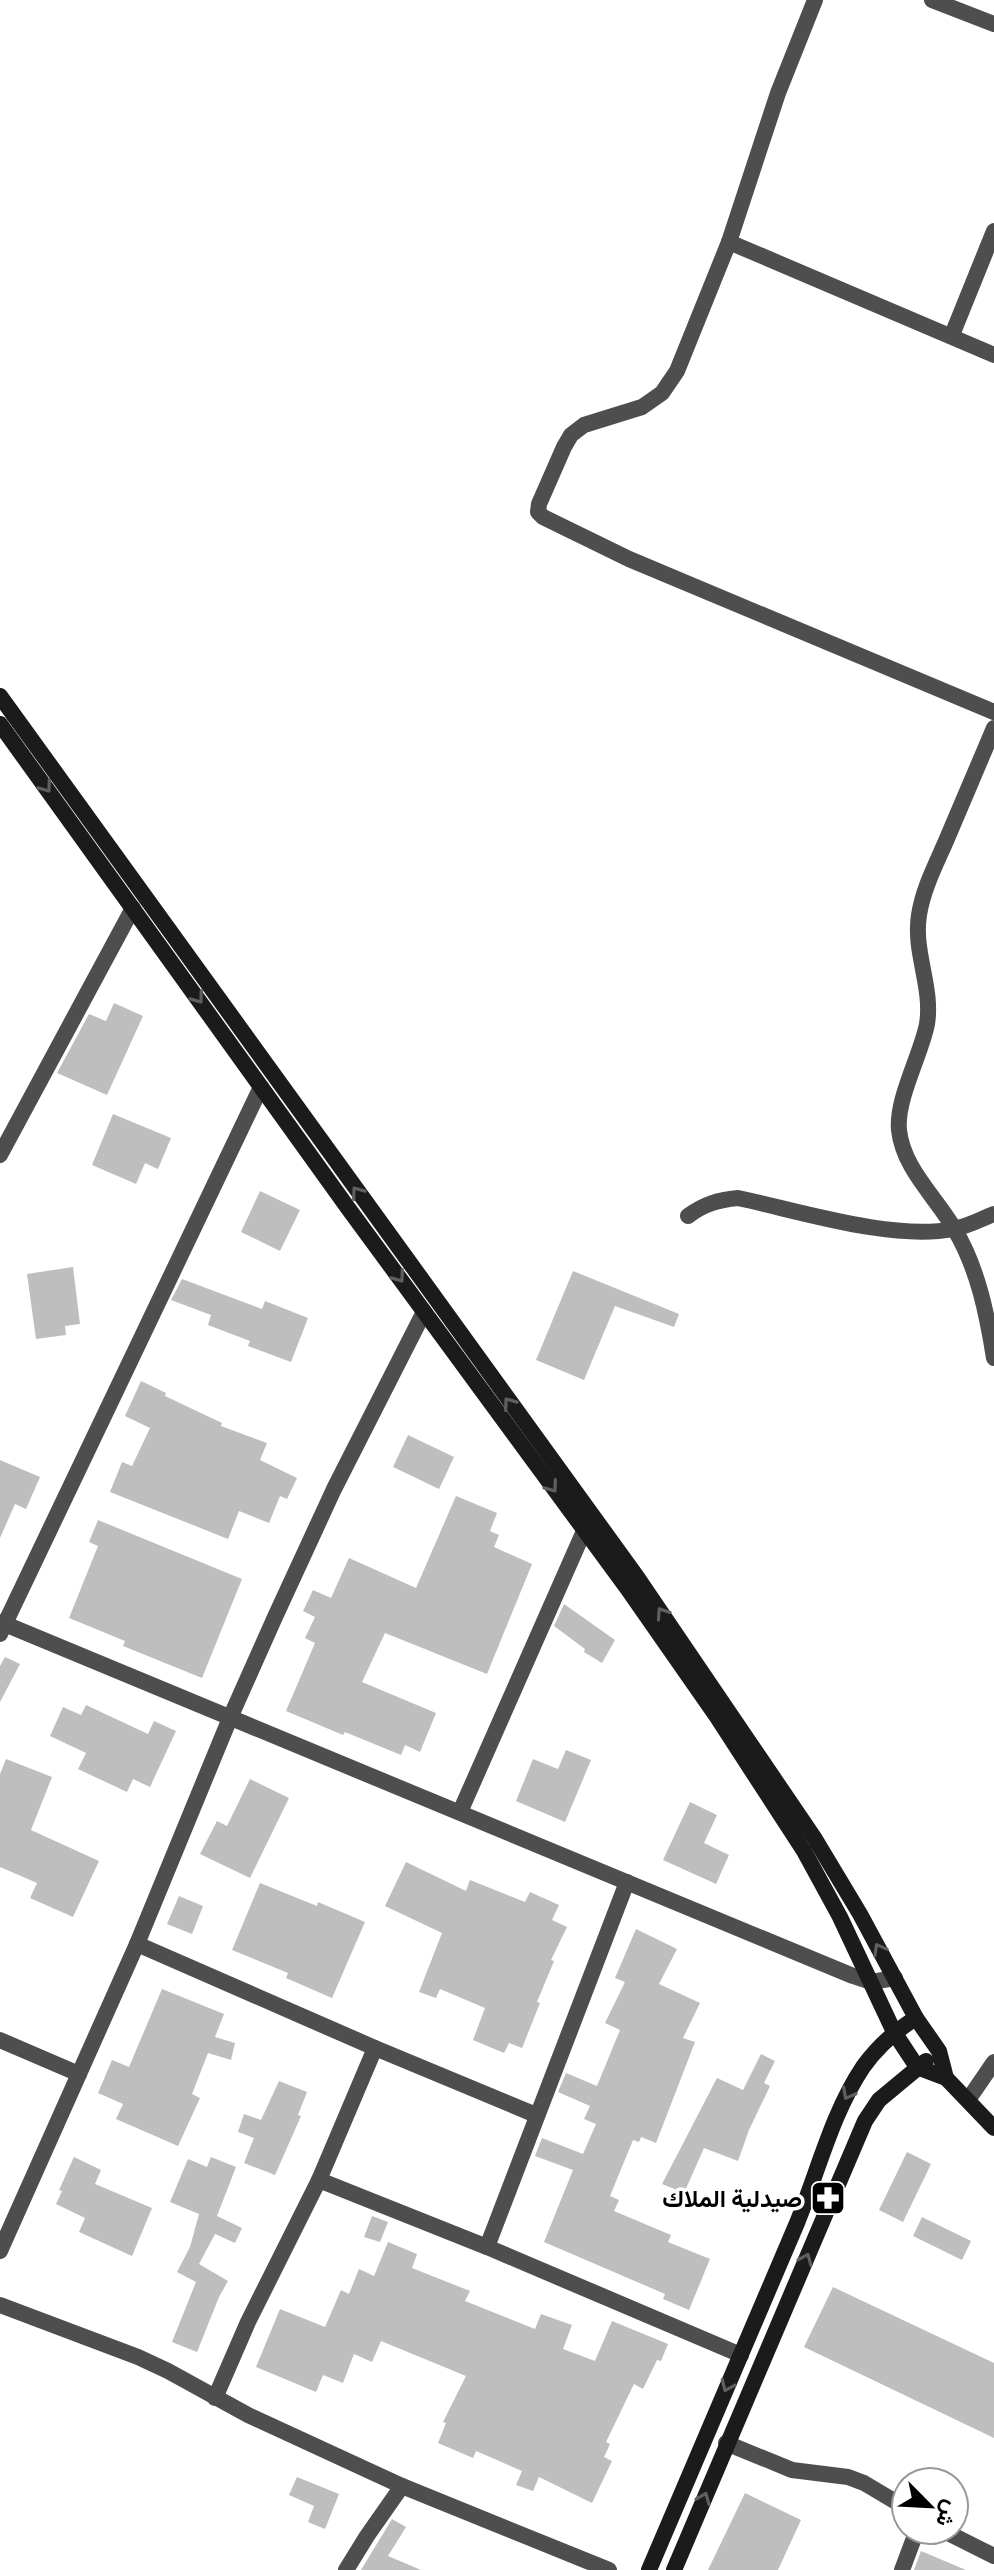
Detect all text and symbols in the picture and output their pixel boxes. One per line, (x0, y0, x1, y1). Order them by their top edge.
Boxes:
one-way arrow (36, 779, 50, 793)
one-way arrow (188, 990, 202, 1004)
one-way arrow (352, 1186, 367, 1201)
one-way arrow (389, 1269, 404, 1283)
one-way arrow (505, 1397, 519, 1411)
one-way arrow (542, 1479, 557, 1493)
one-way arrow (656, 1608, 671, 1622)
one-way arrow (873, 1943, 889, 1958)
one-way arrow (843, 2086, 858, 2100)
pharmacy icon: صيدلية الملاك (809, 2179, 847, 2217)
place label: صيدلية الملاك (662, 2184, 802, 2213)
one-way arrow (796, 2253, 812, 2267)
one-way arrow (721, 2378, 737, 2392)
north arrow (890, 2466, 970, 2546)
one-way arrow (694, 2492, 711, 2506)
text: ش (930, 2496, 966, 2531)

